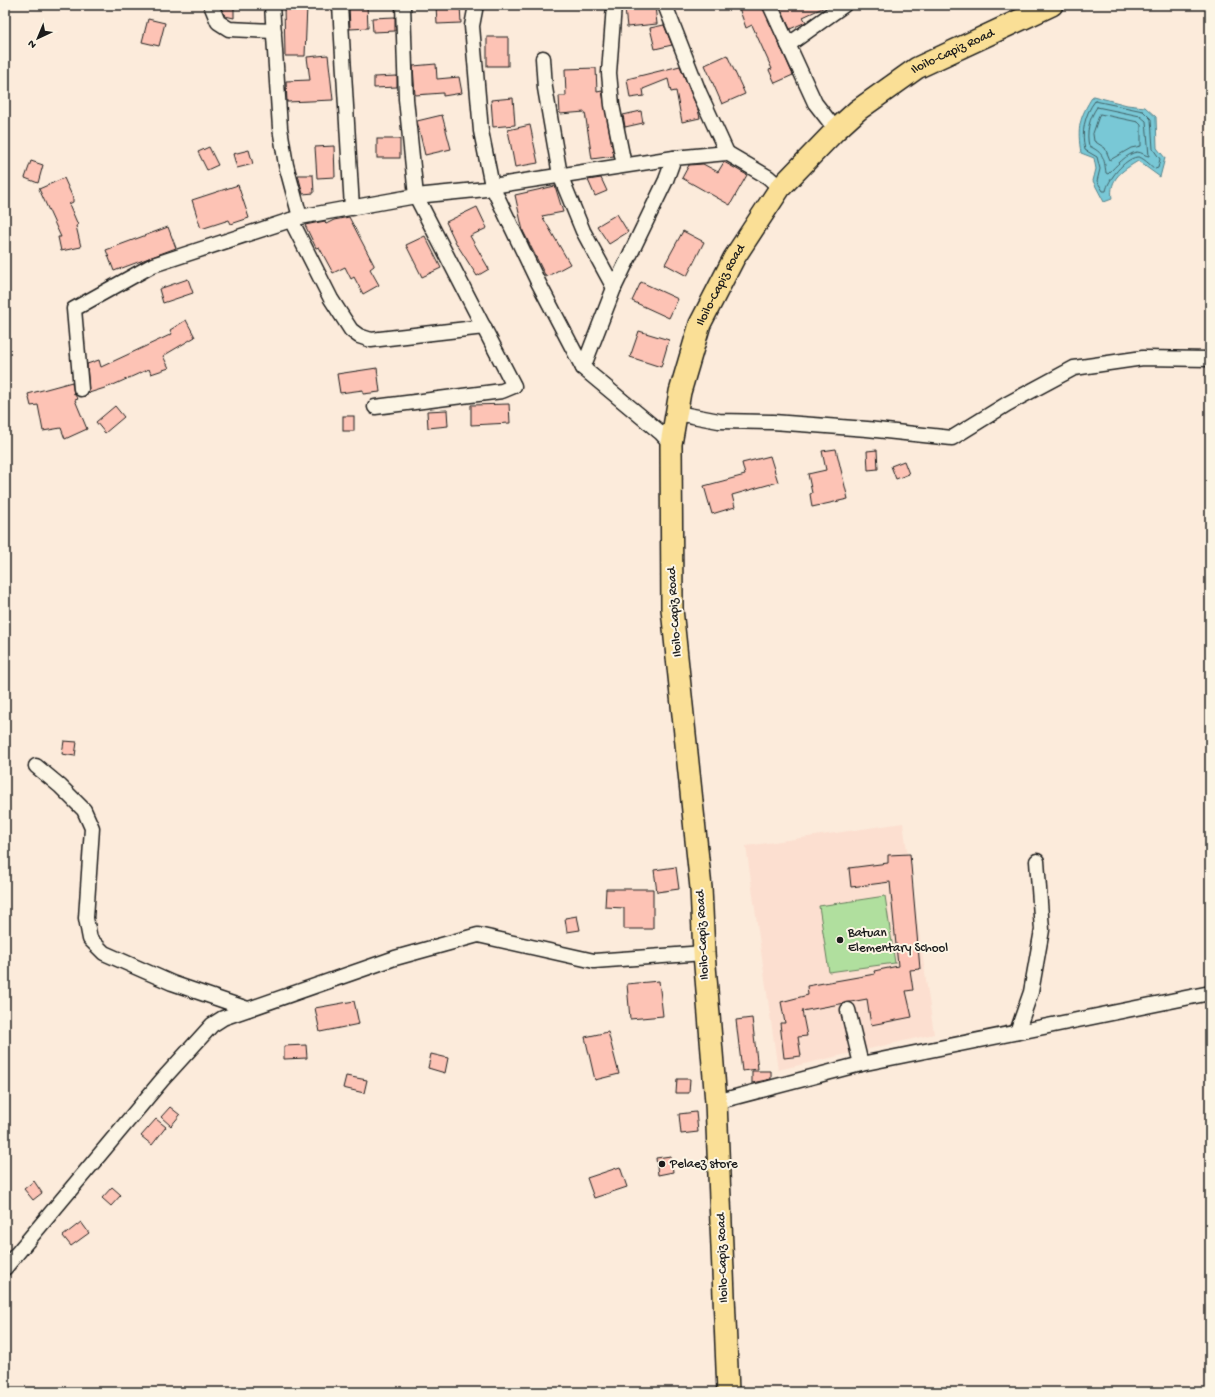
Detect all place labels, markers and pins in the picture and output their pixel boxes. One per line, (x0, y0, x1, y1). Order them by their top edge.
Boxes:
place label: Batuan Elementary School (847, 926, 948, 956)
marker: Batuan Elementary School (835, 935, 845, 945)
place label: Pelaez store (669, 1157, 738, 1172)
marker: Pelaez store (657, 1159, 667, 1169)

